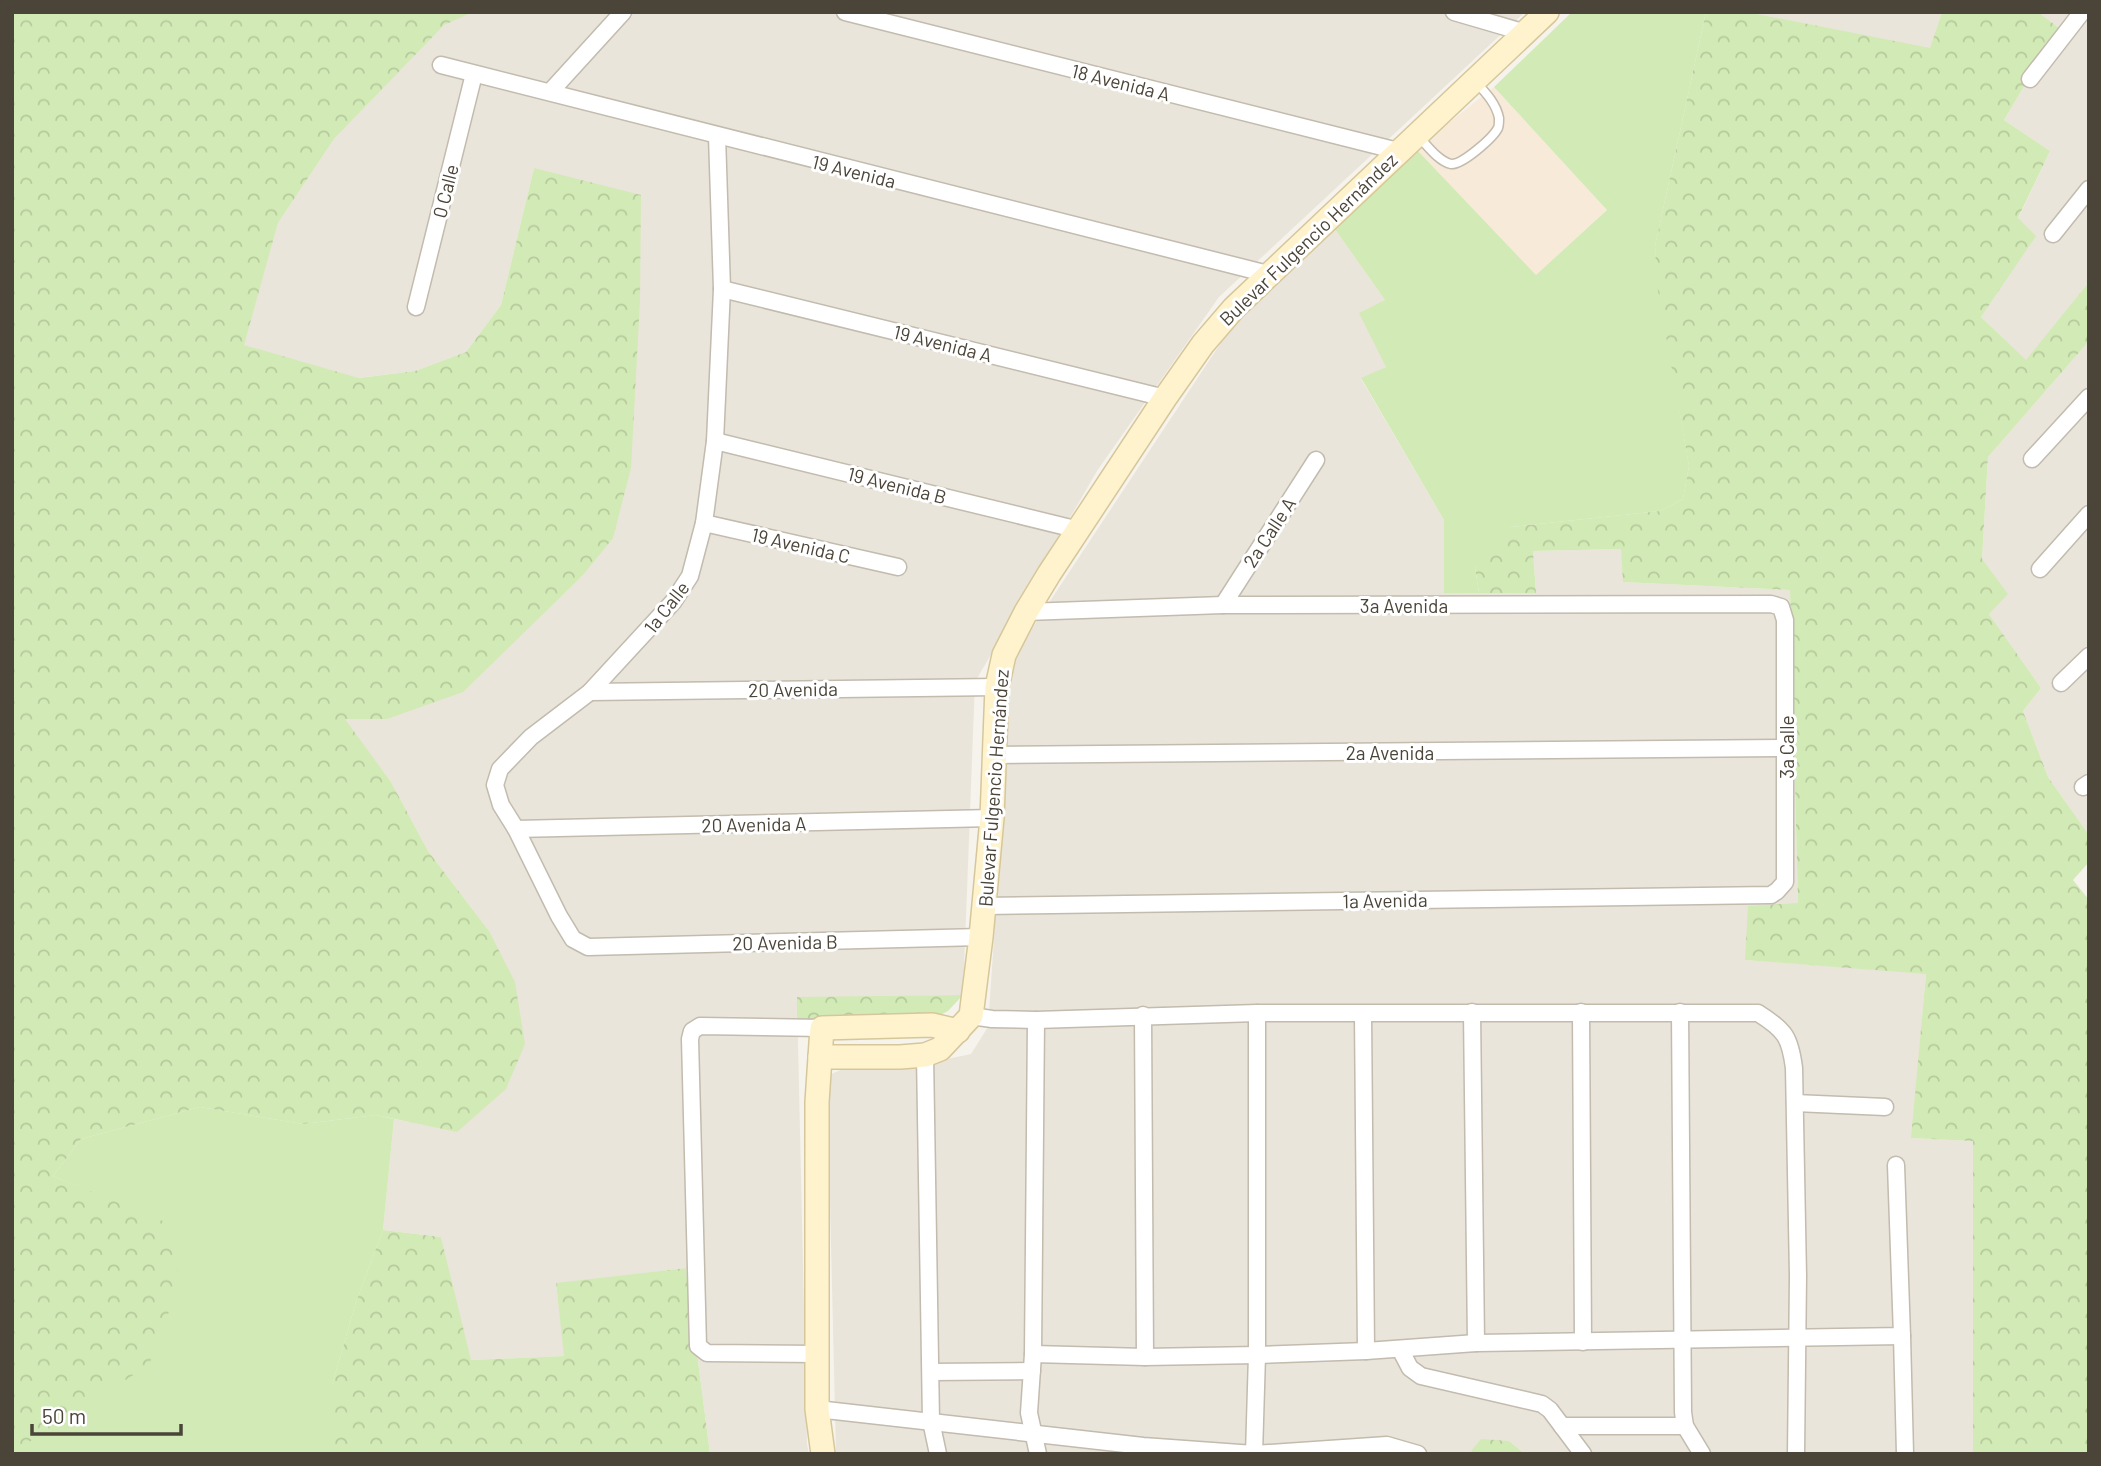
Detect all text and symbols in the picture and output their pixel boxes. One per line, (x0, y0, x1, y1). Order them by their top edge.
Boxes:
street label: 18 Avenida A (1069, 59, 1173, 105)
street label: Bulevar Fulgencio Hernández (1214, 148, 1402, 330)
street label: 19 Avenida (810, 150, 898, 192)
street label: 0 Calle (427, 162, 463, 220)
street label: 19 Avenida A (891, 320, 995, 366)
street label: 19 Avenida B (845, 462, 949, 508)
street label: 2a Calle A (1238, 493, 1300, 571)
street label: 19 Avenida C (749, 522, 853, 568)
street label: 1a Calle (638, 576, 694, 638)
street label: 3a Avenida (1360, 594, 1448, 617)
street label: Bulevar Fulgencio Hernández (973, 668, 1013, 908)
street label: 20 Avenida (748, 677, 838, 701)
street label: 3a Calle (1775, 715, 1798, 779)
street label: 2a Avenida (1346, 741, 1434, 764)
street label: 20 Avenida A (701, 812, 807, 836)
street label: 1a Avenida (1342, 888, 1428, 912)
street label: 20 Avenida B (732, 930, 838, 954)
scale bar (32, 1392, 180, 1436)
text: 50 m (42, 1403, 86, 1428)

